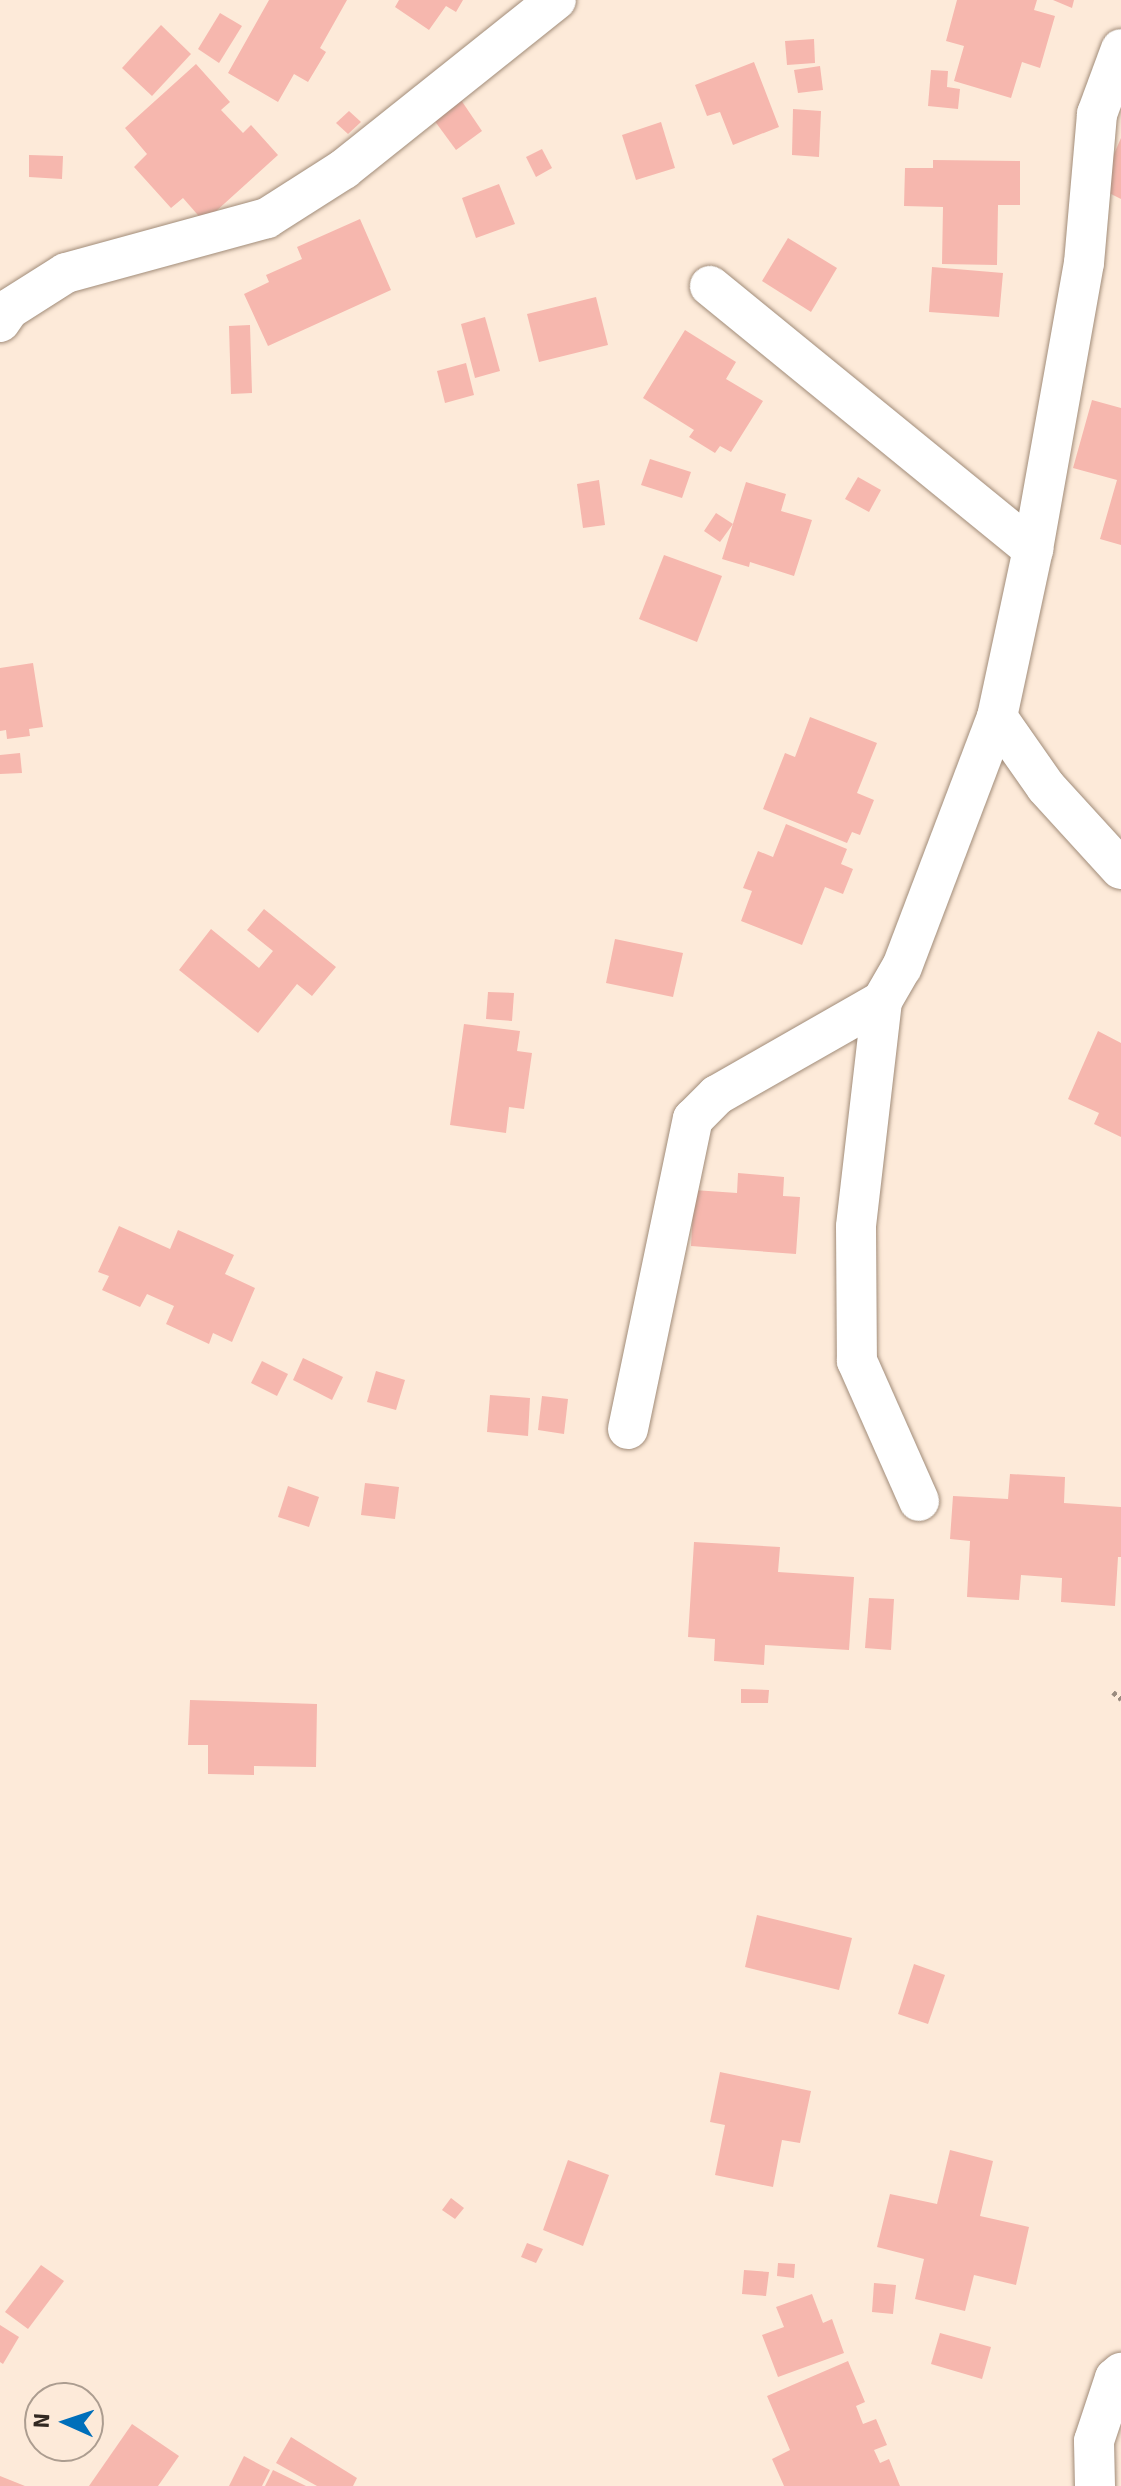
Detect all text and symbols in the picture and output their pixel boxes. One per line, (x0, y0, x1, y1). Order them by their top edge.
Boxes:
north arrow (24, 2382, 104, 2462)
text: N (28, 2412, 55, 2429)

